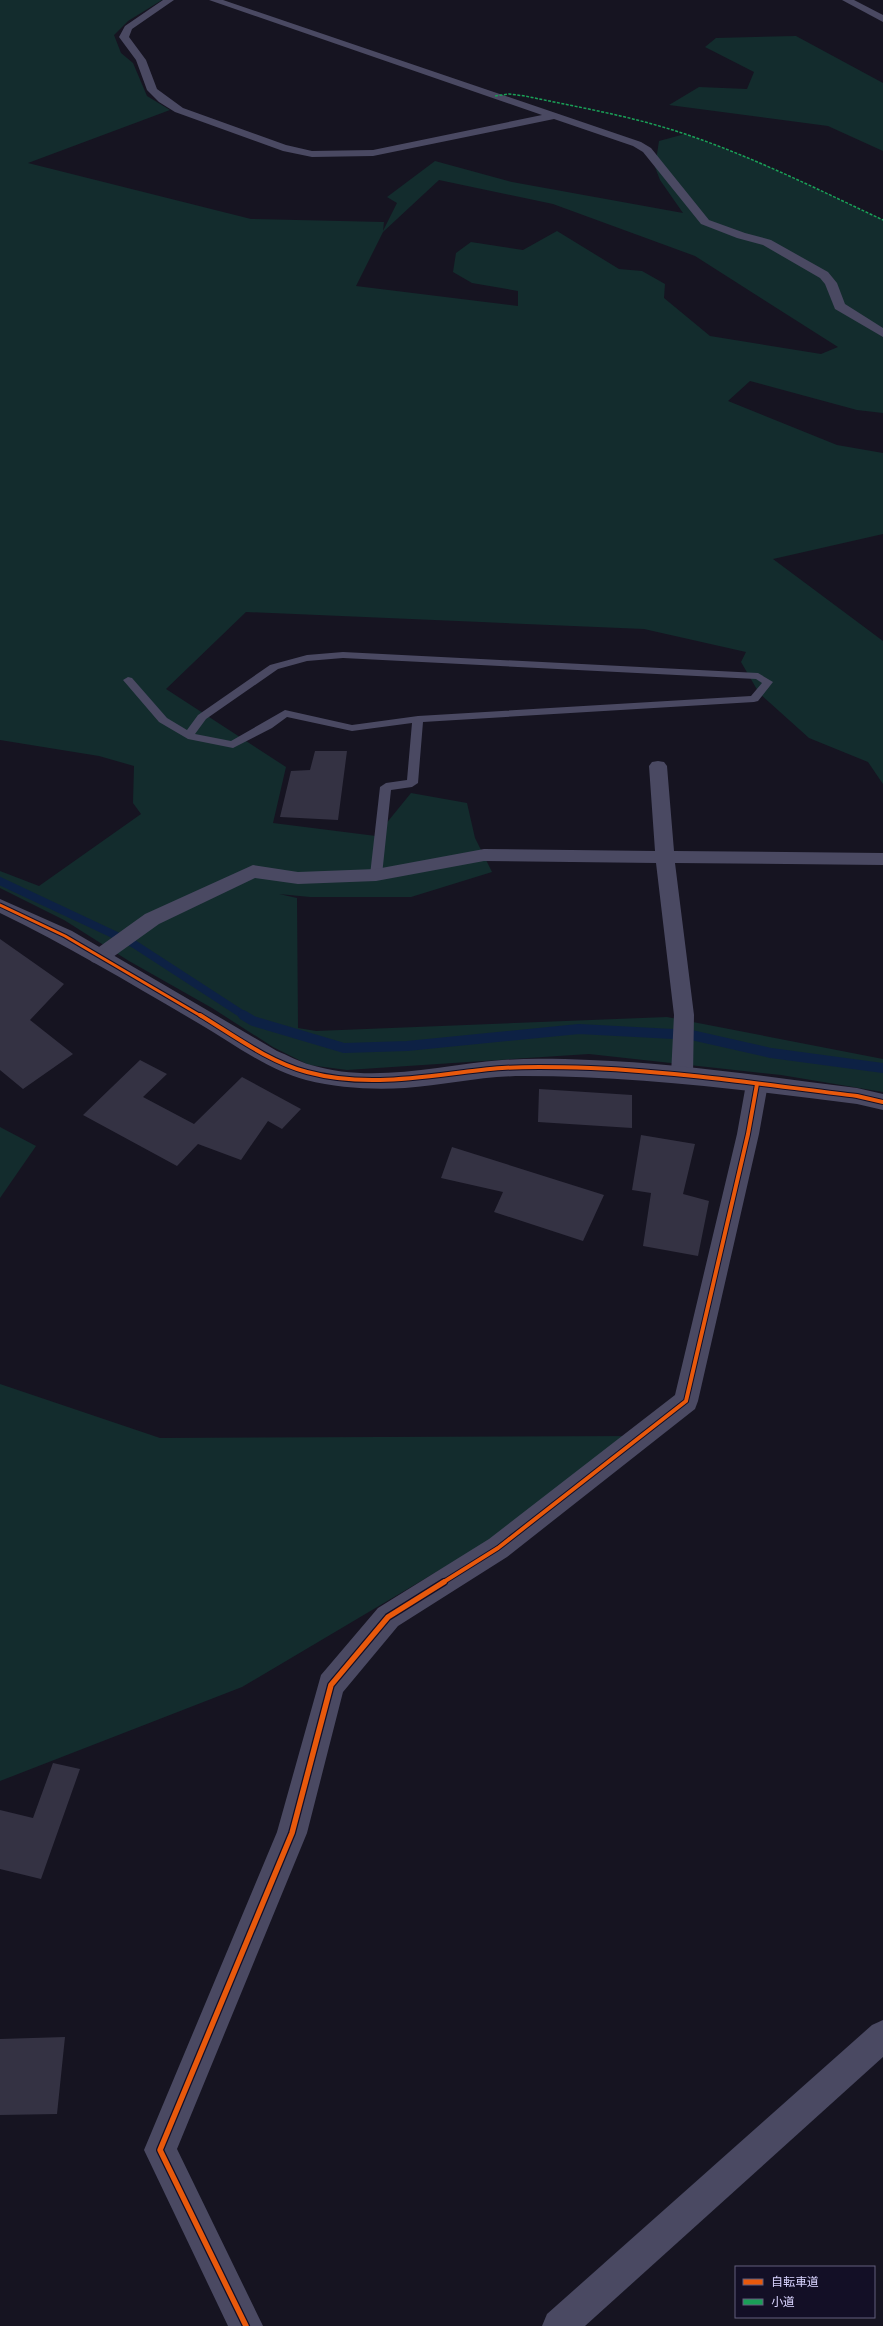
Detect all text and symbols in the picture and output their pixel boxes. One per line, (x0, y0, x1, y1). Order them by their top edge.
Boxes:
legend (735, 2266, 875, 2318)
text: 自転車道 (771, 2275, 819, 2289)
text: 小道 (771, 2295, 795, 2309)

